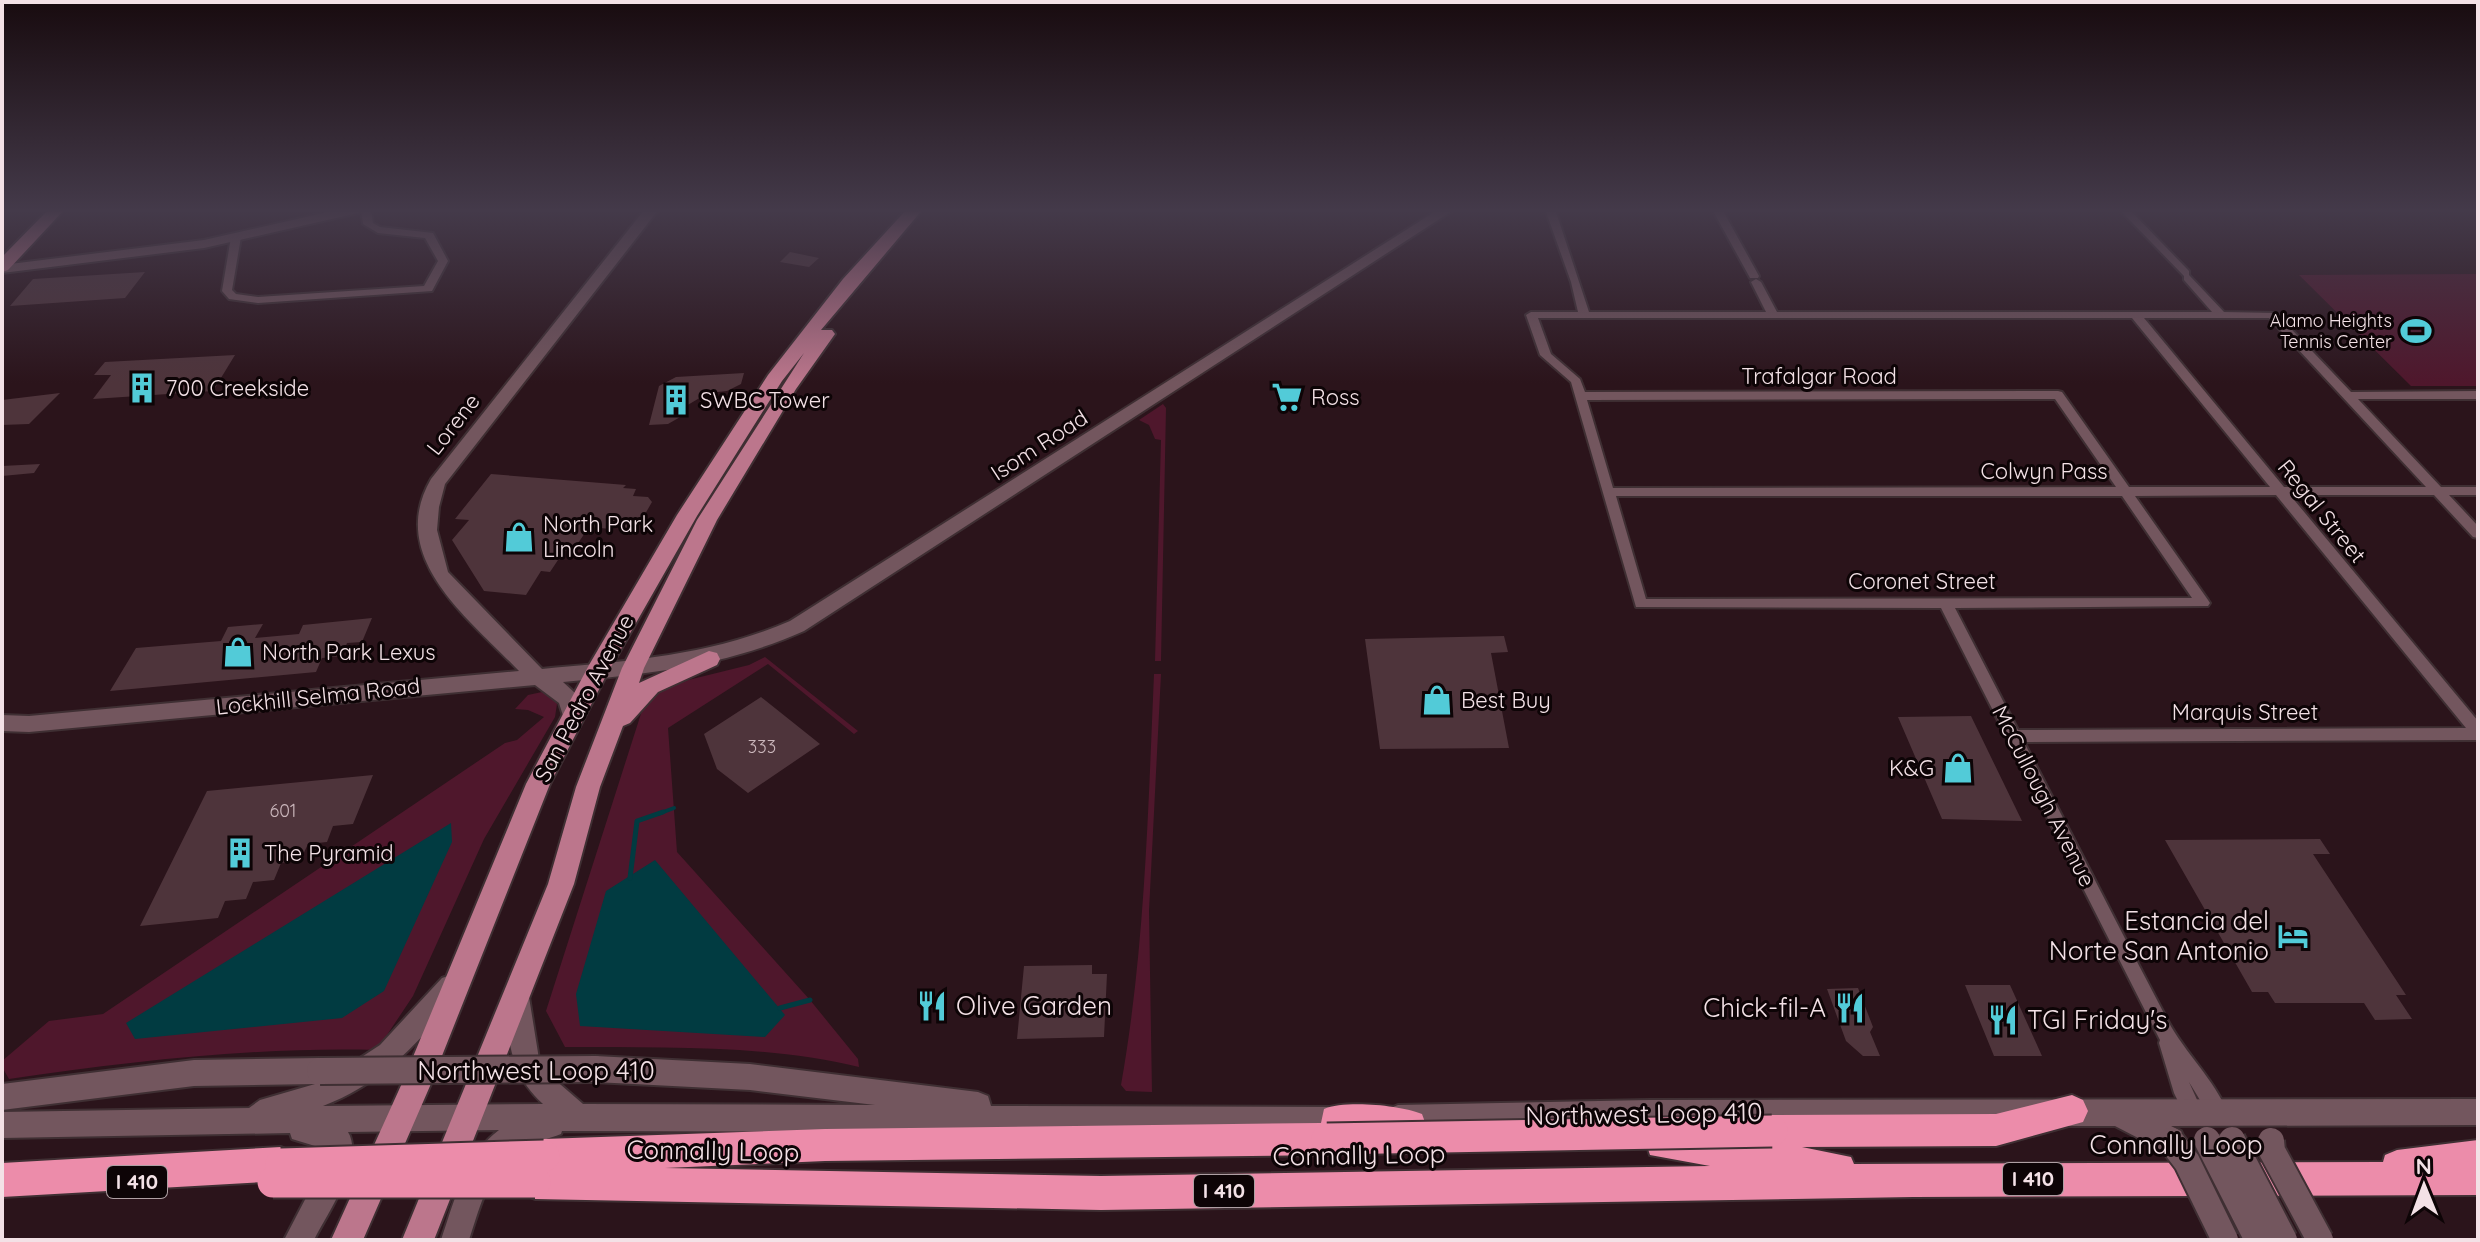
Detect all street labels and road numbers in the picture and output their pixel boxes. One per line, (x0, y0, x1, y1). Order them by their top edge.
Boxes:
street label: Trafalgar Road (1741, 362, 1897, 390)
street label: Lorene (420, 388, 486, 460)
street label: Isom Road (985, 403, 1093, 487)
street label: Regal Street (2272, 454, 2372, 568)
street label: Colwyn Pass (1980, 457, 2108, 485)
street label: Coronet Street (1848, 567, 1996, 595)
street label: San Pedro Avenue (528, 609, 640, 787)
street label: Lockhill Selma Road (214, 671, 422, 721)
street label: Marquis Street (2172, 698, 2318, 726)
street label: McCullough Avenue (1986, 701, 2102, 891)
street label: Northwest Loop 410 (417, 1054, 655, 1087)
street label: Northwest Loop 410 (1525, 1095, 1763, 1132)
street label: Connally Loop (2090, 1128, 2262, 1161)
street label: Connally Loop (626, 1132, 800, 1169)
street label: Connally Loop (1272, 1136, 1446, 1173)
road number: I 410 (2003, 1163, 2063, 1195)
road number: I 410 (107, 1166, 167, 1198)
road number: I 410 (1194, 1175, 1254, 1207)

